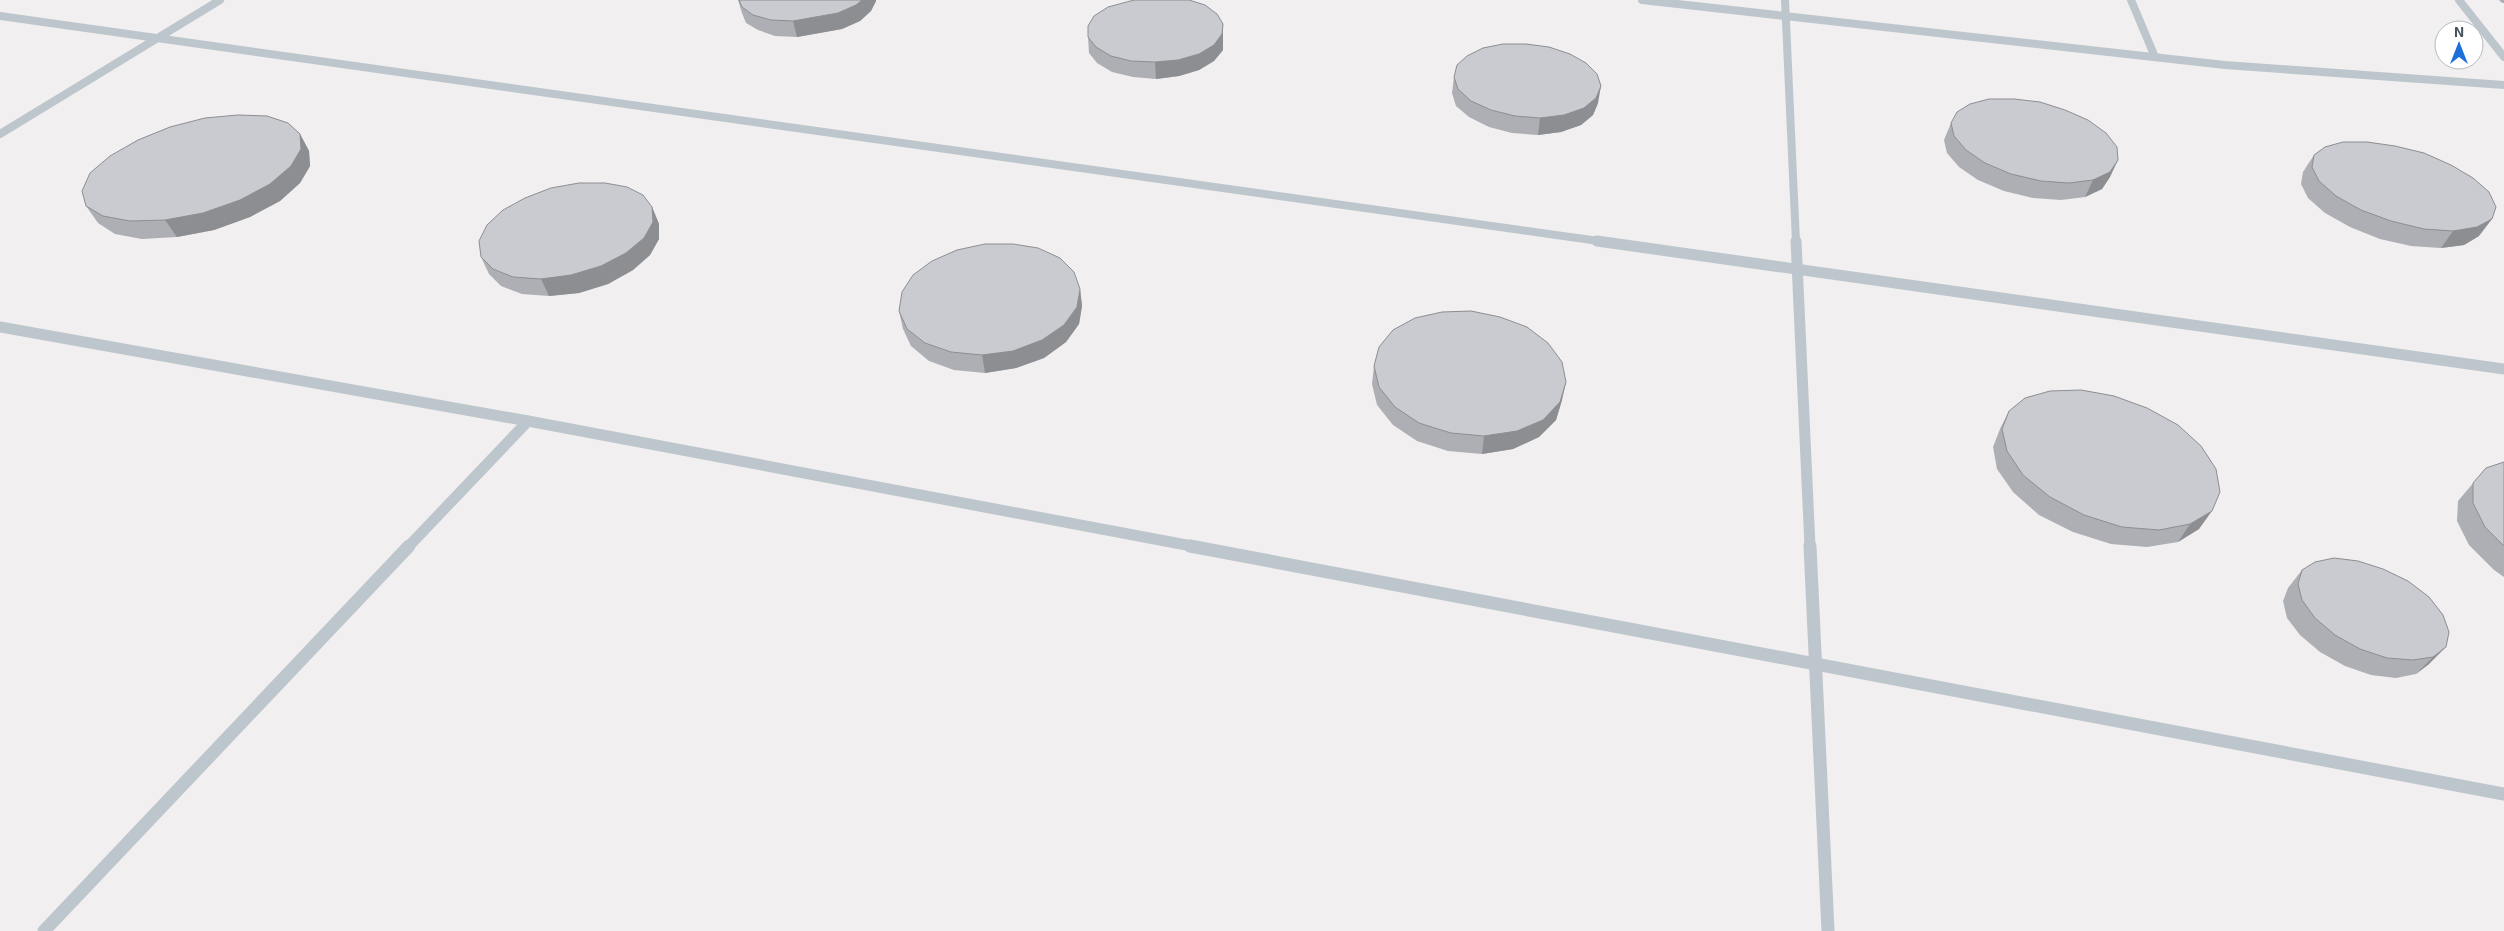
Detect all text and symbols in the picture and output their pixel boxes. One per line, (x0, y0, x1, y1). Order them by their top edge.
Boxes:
north arrow (2434, 20, 2484, 70)
text: N (2454, 23, 2464, 40)

